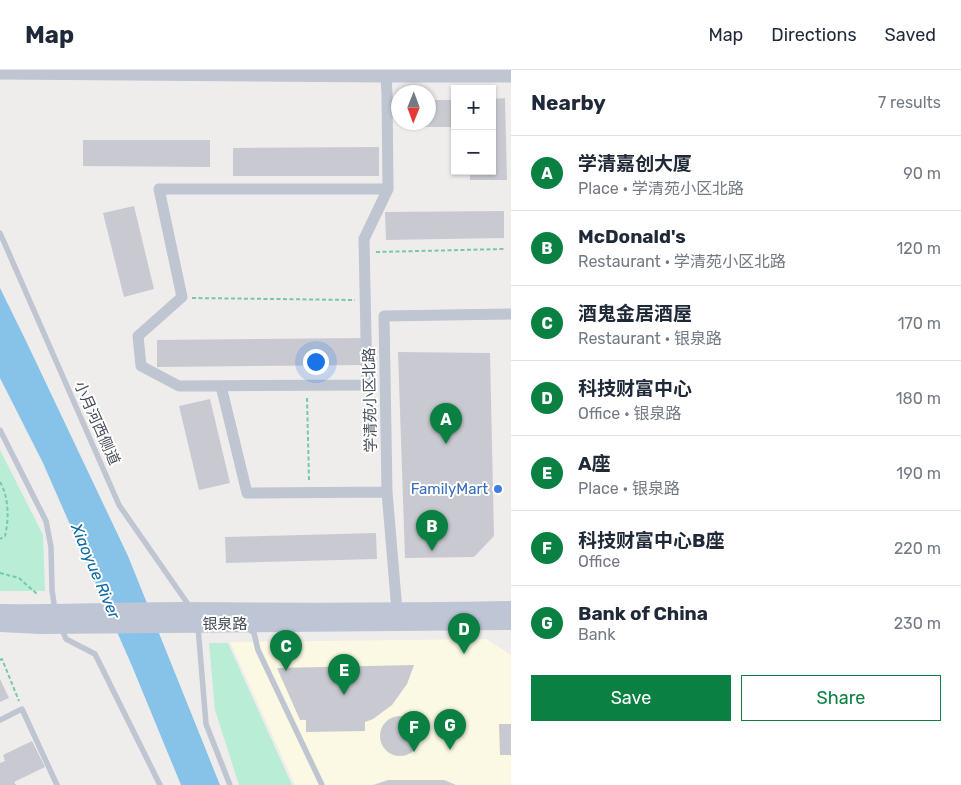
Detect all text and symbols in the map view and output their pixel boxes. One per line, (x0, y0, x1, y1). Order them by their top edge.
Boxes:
text: Map (25, 21, 74, 49)
text: Map (708, 24, 743, 46)
text: Directions (771, 24, 857, 46)
text: Saved (885, 24, 936, 46)
north arrow (391, 85, 436, 130)
map controls (451, 85, 496, 175)
button: + (451, 85, 496, 130)
text: Nearby (531, 90, 606, 115)
text: 7 results (878, 93, 941, 112)
button: − (451, 130, 496, 175)
text: 学清嘉创大厦 (578, 152, 692, 175)
text: A (541, 164, 553, 183)
text: 90 m (903, 164, 941, 183)
text: Place · 学清苑小区北路 (578, 179, 744, 198)
text: McDonald's (578, 225, 686, 248)
text: B (541, 239, 553, 258)
text: 120 m (896, 239, 941, 258)
text: Restaurant · 学清苑小区北路 (578, 252, 786, 271)
text: 酒鬼金居酒屋 (578, 302, 692, 325)
text: C (541, 314, 553, 333)
text: 170 m (898, 314, 941, 333)
text: Restaurant · 银泉路 (578, 329, 722, 348)
street label: 学清苑小区北路 (360, 347, 380, 453)
your location (303, 349, 329, 375)
text: 科技财富中心 (578, 377, 692, 400)
street label: 小月河西侧道 (70, 378, 124, 468)
text: D (541, 389, 553, 408)
text: 180 m (896, 389, 941, 408)
pin: A (430, 403, 462, 444)
text: Office · 银泉路 (578, 404, 681, 423)
text: A座 (578, 452, 611, 475)
text: E (542, 464, 552, 483)
text: 190 m (896, 464, 941, 483)
text: Place · 银泉路 (578, 479, 680, 498)
place label: FamilyMart (411, 480, 488, 498)
marker: FamilyMart (492, 483, 504, 495)
pin: B (416, 510, 448, 551)
water label: Xiaoyue River (67, 520, 124, 622)
text: 科技财富中心B座 (578, 529, 724, 552)
text: F (542, 539, 552, 558)
text: 220 m (894, 539, 941, 558)
text: Office (578, 552, 620, 571)
text: Bank of China (578, 602, 708, 625)
pin: D (448, 613, 480, 654)
text: G (541, 614, 553, 633)
text: 230 m (894, 614, 941, 633)
street label: 银泉路 (202, 615, 248, 633)
text: Bank (578, 625, 615, 644)
pin: C (270, 630, 302, 671)
pin: E (328, 654, 360, 695)
button: Save (531, 675, 731, 721)
button: Share (741, 675, 941, 721)
pin: G (434, 709, 466, 750)
pin: F (398, 711, 430, 752)

